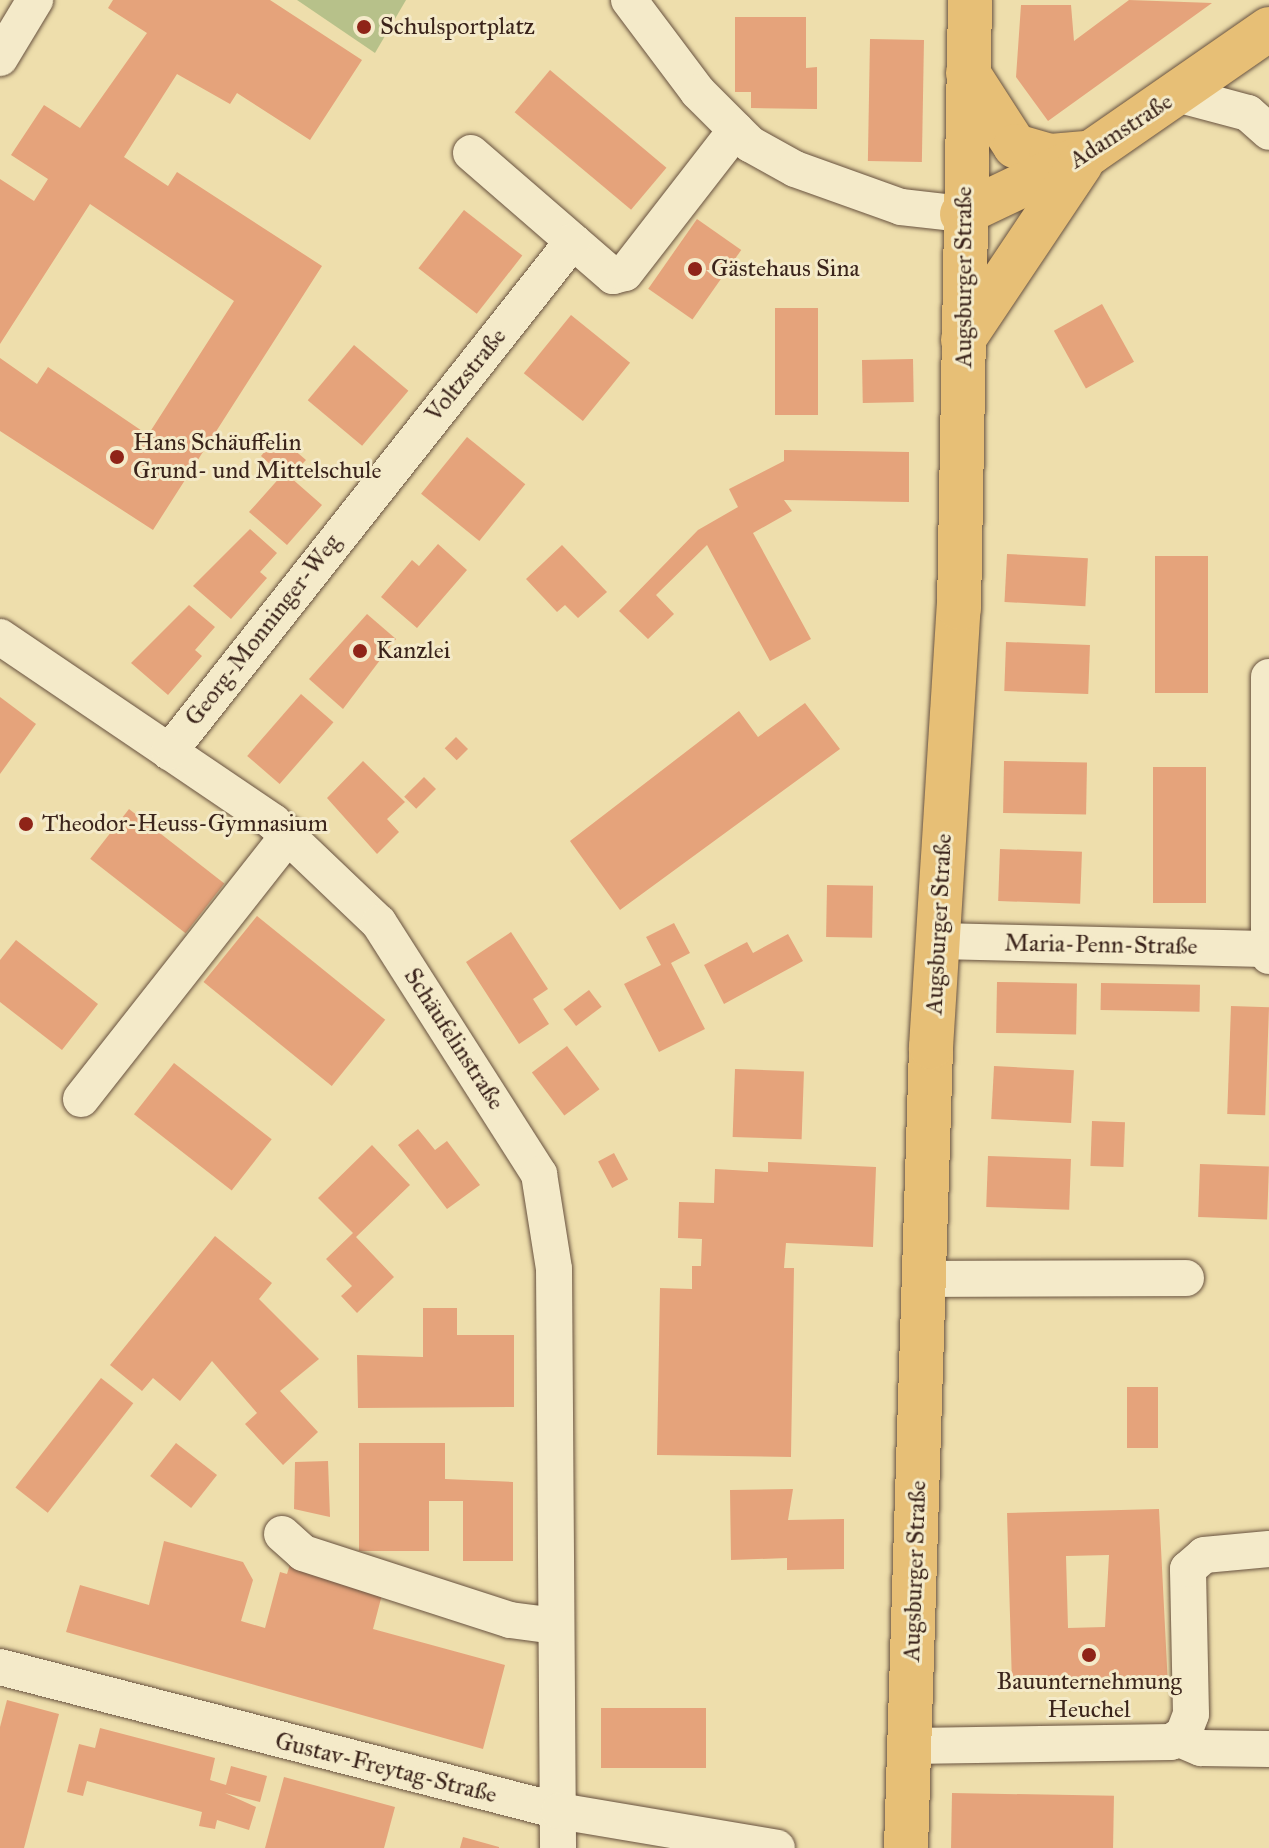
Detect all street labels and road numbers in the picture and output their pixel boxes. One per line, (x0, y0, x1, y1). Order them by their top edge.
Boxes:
street label: Adamstraße (1064, 87, 1178, 175)
street label: Augsburger Straße (950, 186, 978, 368)
street label: Voltzstraße (420, 322, 512, 428)
street label: Georg-Monninger-Weg (179, 529, 347, 731)
street label: Augsburger Straße (920, 833, 958, 1015)
street label: Maria-Penn-Straße (1004, 929, 1198, 961)
street label: Schäufelinstraße (398, 963, 510, 1115)
street label: Augsburger Straße (897, 1480, 933, 1662)
street label: Gustav-Freytag-Straße (272, 1727, 500, 1809)

